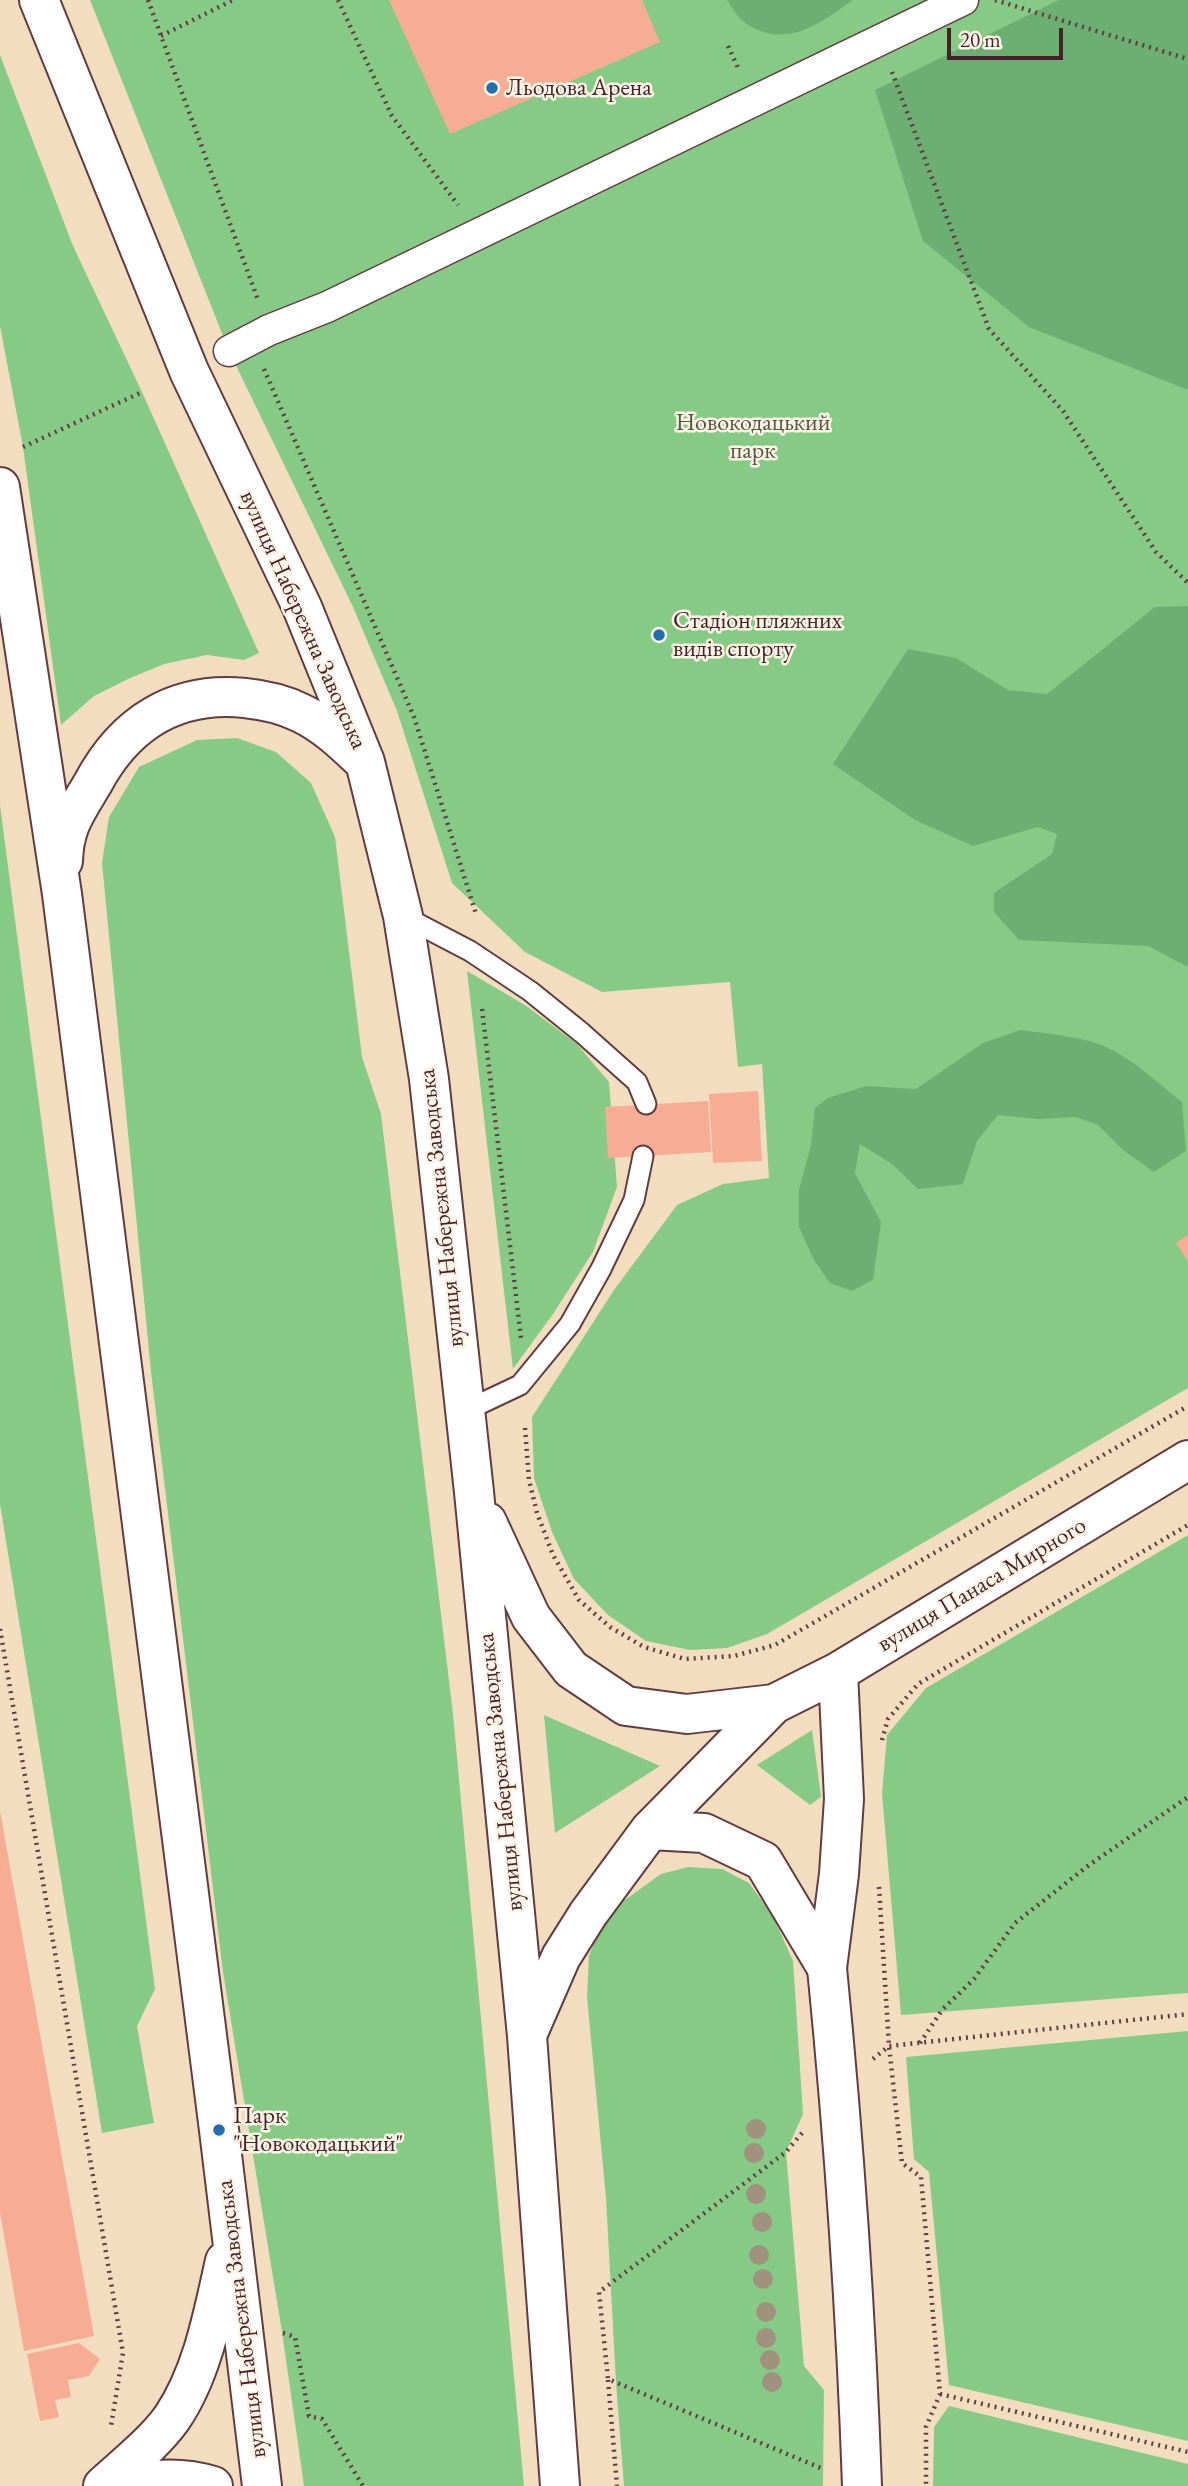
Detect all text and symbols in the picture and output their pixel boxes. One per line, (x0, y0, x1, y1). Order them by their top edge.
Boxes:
scale bar (950, 14, 1066, 58)
text: 20 m (960, 26, 1001, 53)
place label: Льодова Арена (506, 74, 652, 102)
marker: Льодова Арена (484, 80, 500, 96)
park label: Новокодацький парк (676, 409, 830, 465)
street label: вулиця Набережна Заводська (233, 486, 373, 754)
place label: Стадіон пляжних видів спорту (673, 607, 842, 663)
marker: Стадіон пляжних видів спорту (651, 627, 667, 643)
street label: вулиця Набережна Заводська (413, 1067, 471, 1349)
street label: вулиця Панаса Мирного (872, 1511, 1092, 1659)
street label: вулиця Набережна Заводська (472, 1631, 530, 1913)
place label: Парк "Новокодацький" (233, 2102, 403, 2158)
marker: Парк "Новокодацький" (211, 2122, 227, 2138)
street label: вулиця Набережна Заводська (211, 2178, 273, 2460)

